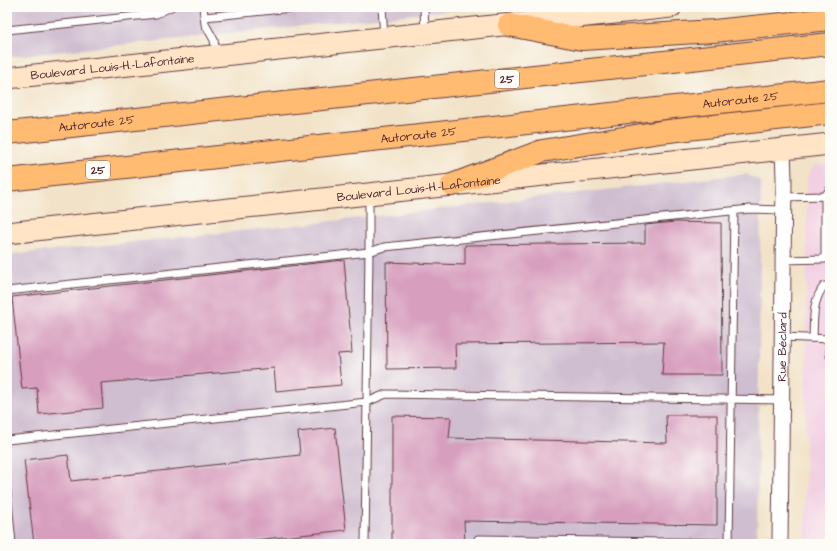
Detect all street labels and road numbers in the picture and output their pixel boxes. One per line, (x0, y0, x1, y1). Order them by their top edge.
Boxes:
street label: Boulevard Louis-H.-Lafontaine (30, 49, 196, 84)
road number: 25 (495, 70, 519, 88)
street label: Autoroute 25 (702, 87, 780, 112)
street label: Autoroute 25 (58, 111, 136, 136)
street label: Autoroute 25 (380, 122, 458, 148)
road number: 25 (86, 161, 110, 179)
street label: Boulevard Louis-H.-Lafontaine (336, 171, 502, 206)
street label: Rue Béclard (773, 312, 791, 382)

